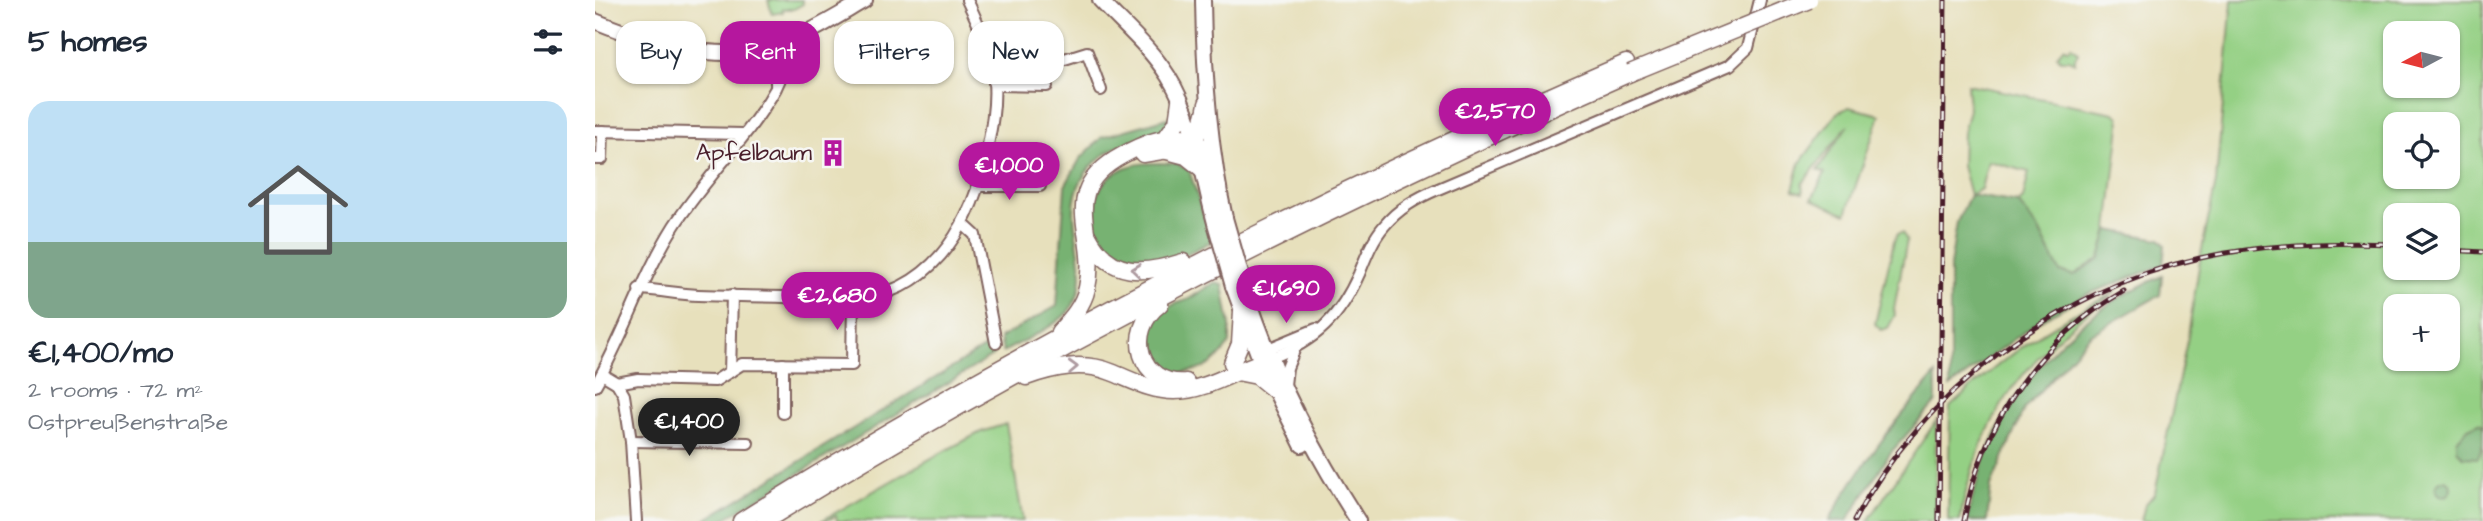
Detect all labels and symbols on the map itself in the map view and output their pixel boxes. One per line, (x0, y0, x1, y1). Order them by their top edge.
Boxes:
north arrow (2383, 21, 2461, 98)
pin: €2,570 (1438, 88, 1552, 148)
place label: Apfelbaum (696, 136, 812, 170)
building icon: Apfelbaum (818, 138, 848, 168)
pin: €1,000 (952, 142, 1066, 202)
one-way arrow (1130, 263, 1142, 278)
pin: €1,690 (1229, 266, 1343, 325)
pin: €2,680 (780, 272, 894, 332)
one-way arrow (1068, 359, 1079, 374)
pin: €1,400 (632, 398, 746, 458)

